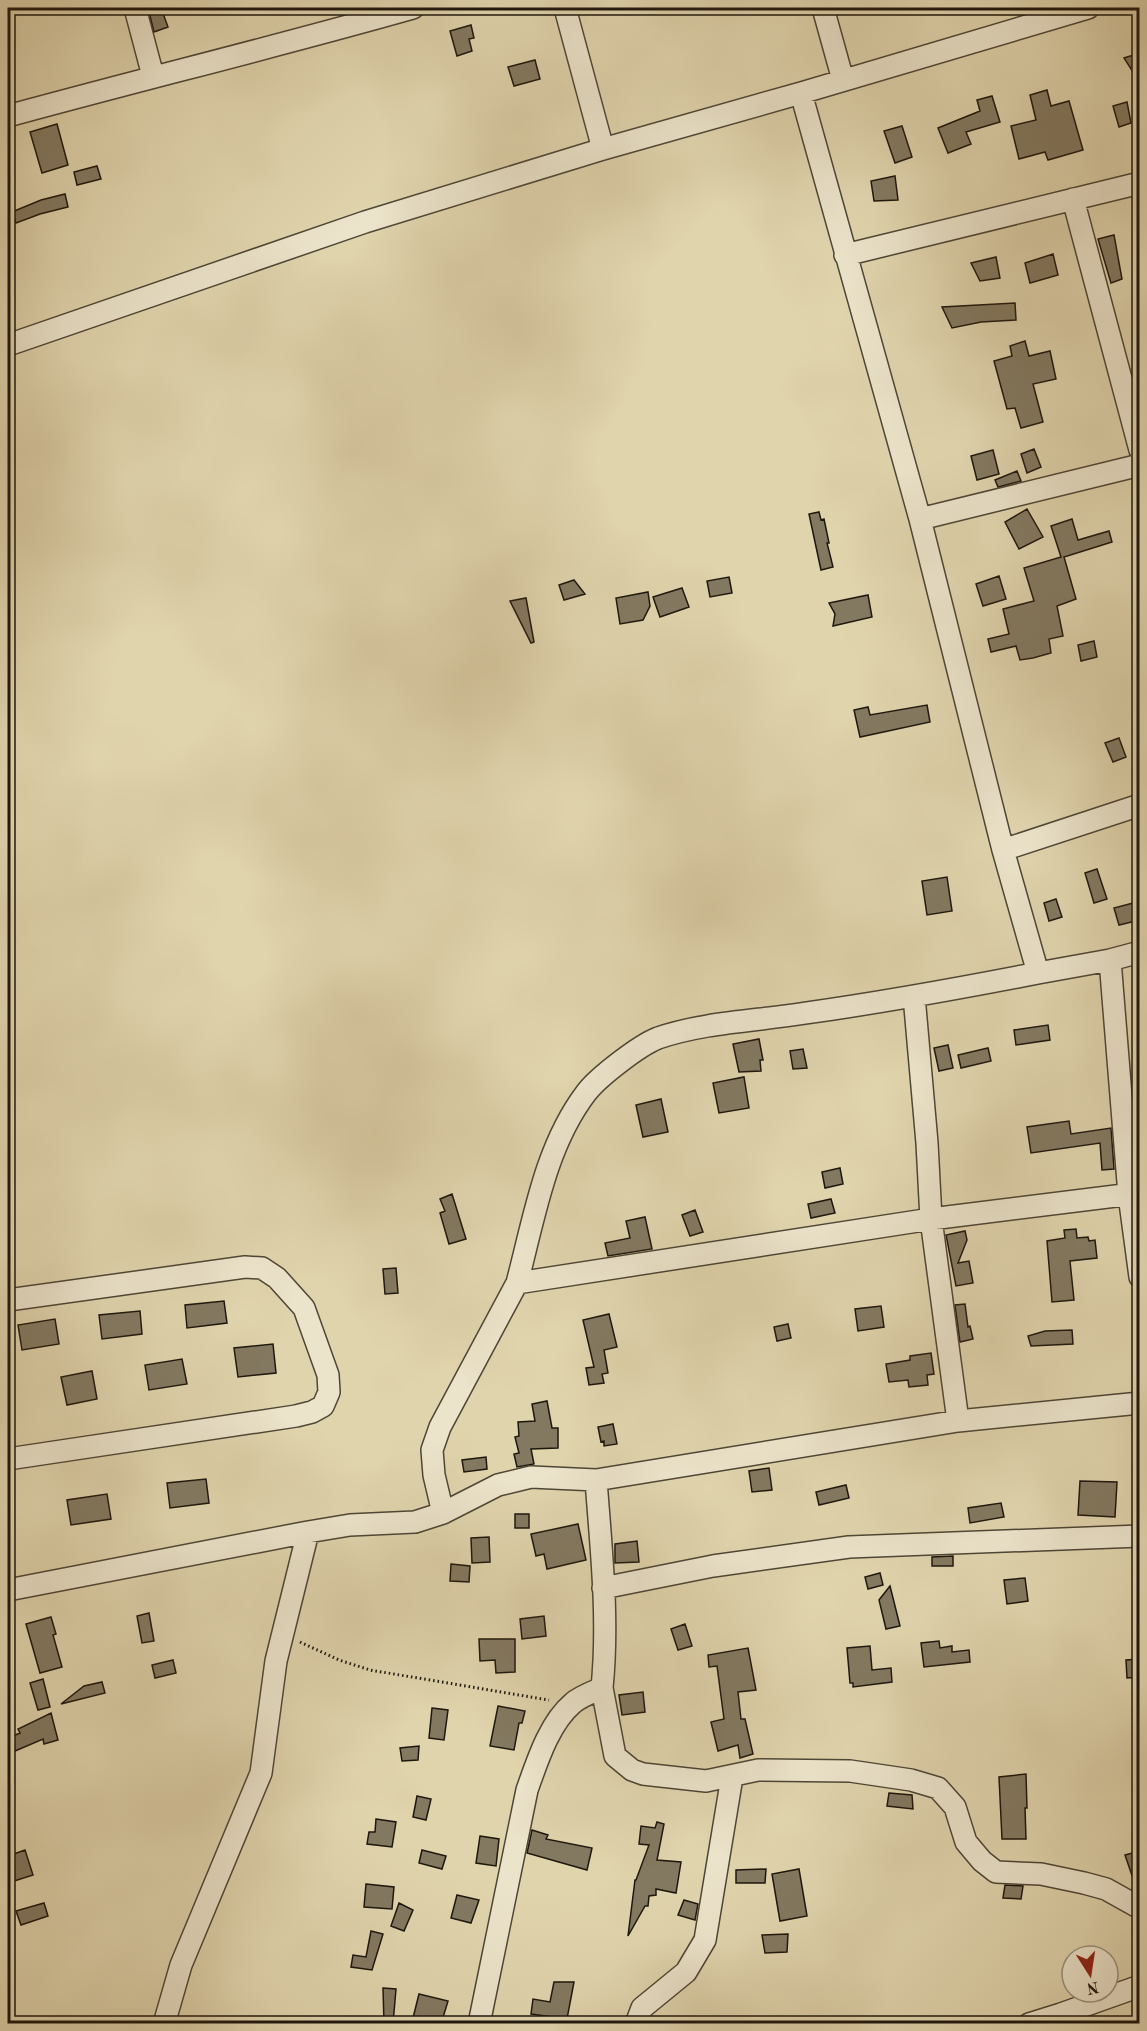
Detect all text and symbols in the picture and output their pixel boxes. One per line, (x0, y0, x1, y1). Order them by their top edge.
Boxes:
north arrow (1060, 1944, 1120, 2004)
text: N (1084, 1978, 1100, 1996)

